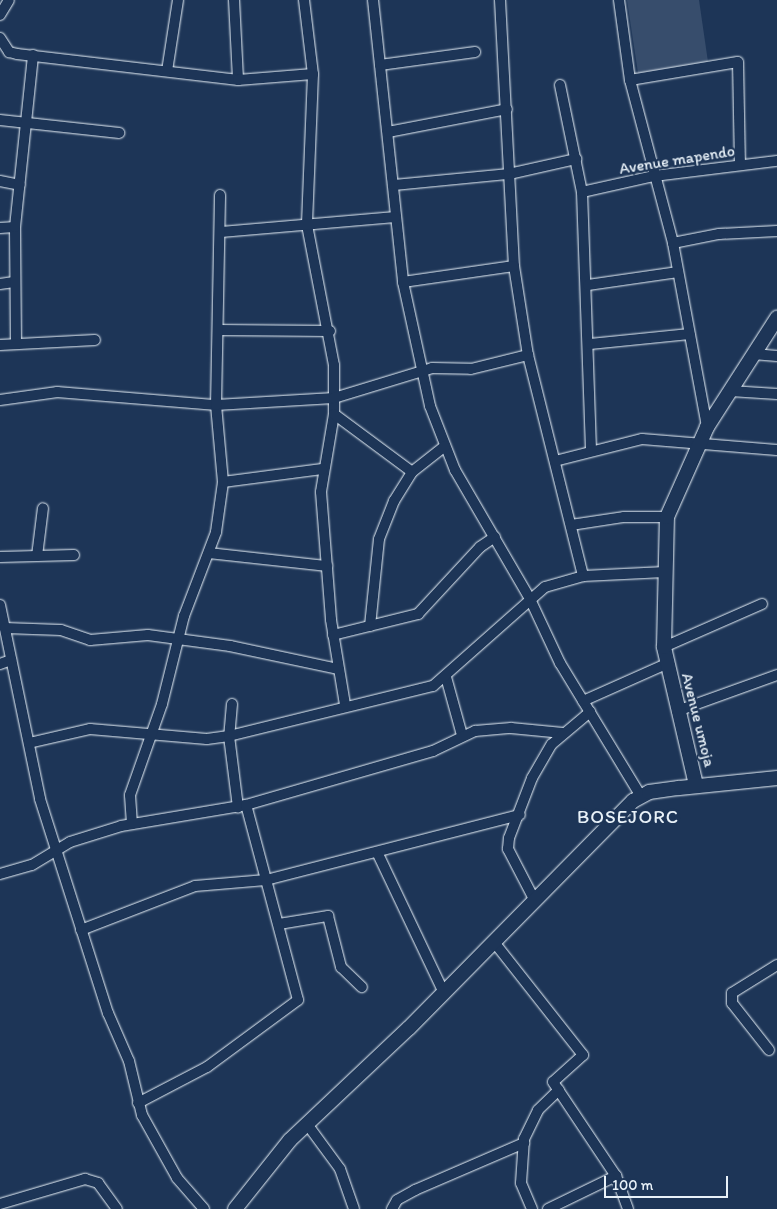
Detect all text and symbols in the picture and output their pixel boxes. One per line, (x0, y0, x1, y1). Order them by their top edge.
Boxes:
street label: Avenue mapendo (618, 141, 736, 179)
street label: Avenue umoja (677, 671, 719, 769)
district label: BOSEJORC (576, 806, 680, 828)
scale bar (607, 1166, 731, 1198)
text: 100 m (612, 1176, 653, 1194)

